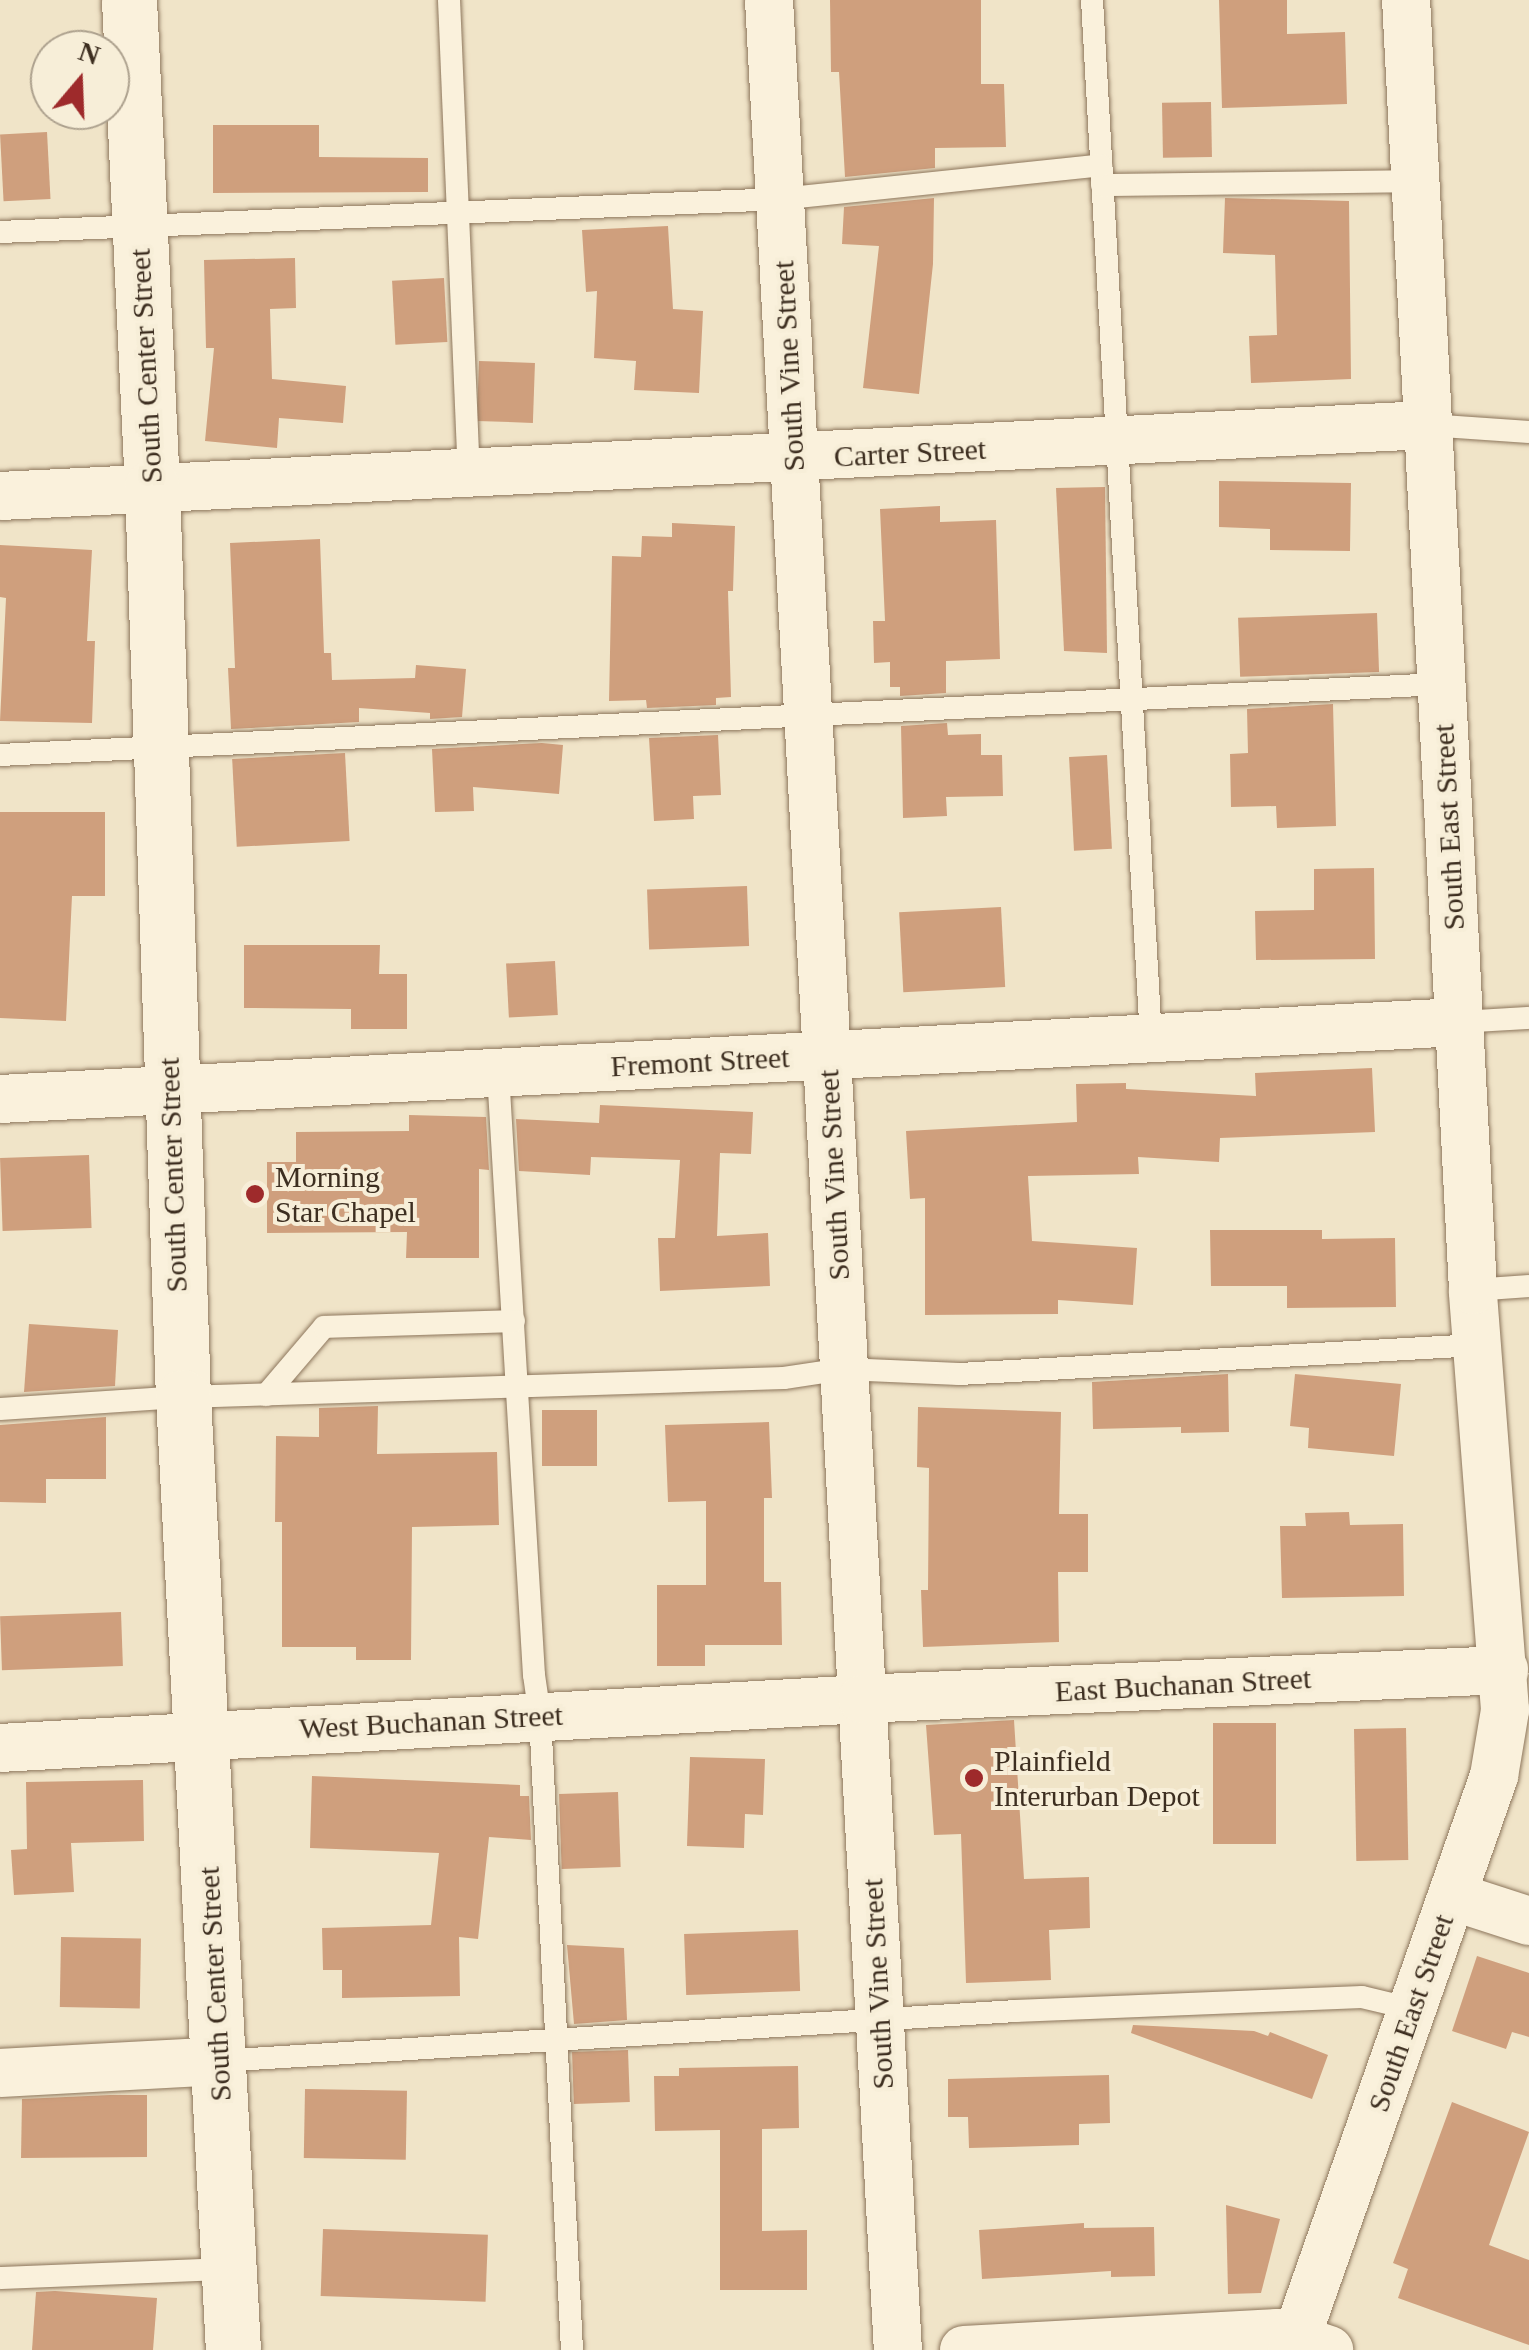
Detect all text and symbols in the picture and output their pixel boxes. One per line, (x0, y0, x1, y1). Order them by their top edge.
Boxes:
north arrow (30, 30, 130, 130)
text: N (75, 35, 104, 71)
street label: South Center Street (122, 248, 170, 484)
street label: South Vine Street (765, 259, 813, 473)
street label: Carter Street (833, 431, 987, 475)
street label: South East Street (1426, 723, 1472, 931)
street label: Fremont Street (610, 1039, 790, 1085)
street label: South Center Street (151, 1057, 195, 1293)
street label: South Vine Street (810, 1068, 858, 1282)
place label: Morning Star Chapel (275, 1159, 416, 1230)
marker: Morning Star Chapel (244, 1183, 266, 1205)
street label: East Buchanan Street (1054, 1660, 1312, 1710)
street label: West Buchanan Street (298, 1697, 564, 1747)
place label: Plainfield Interurban Depot (994, 1743, 1200, 1814)
marker: Plainfield Interurban Depot (963, 1767, 985, 1789)
street label: South Center Street (191, 1866, 239, 2102)
street label: South Vine Street (854, 1877, 902, 2091)
street label: South East Street (1360, 1909, 1462, 2117)

